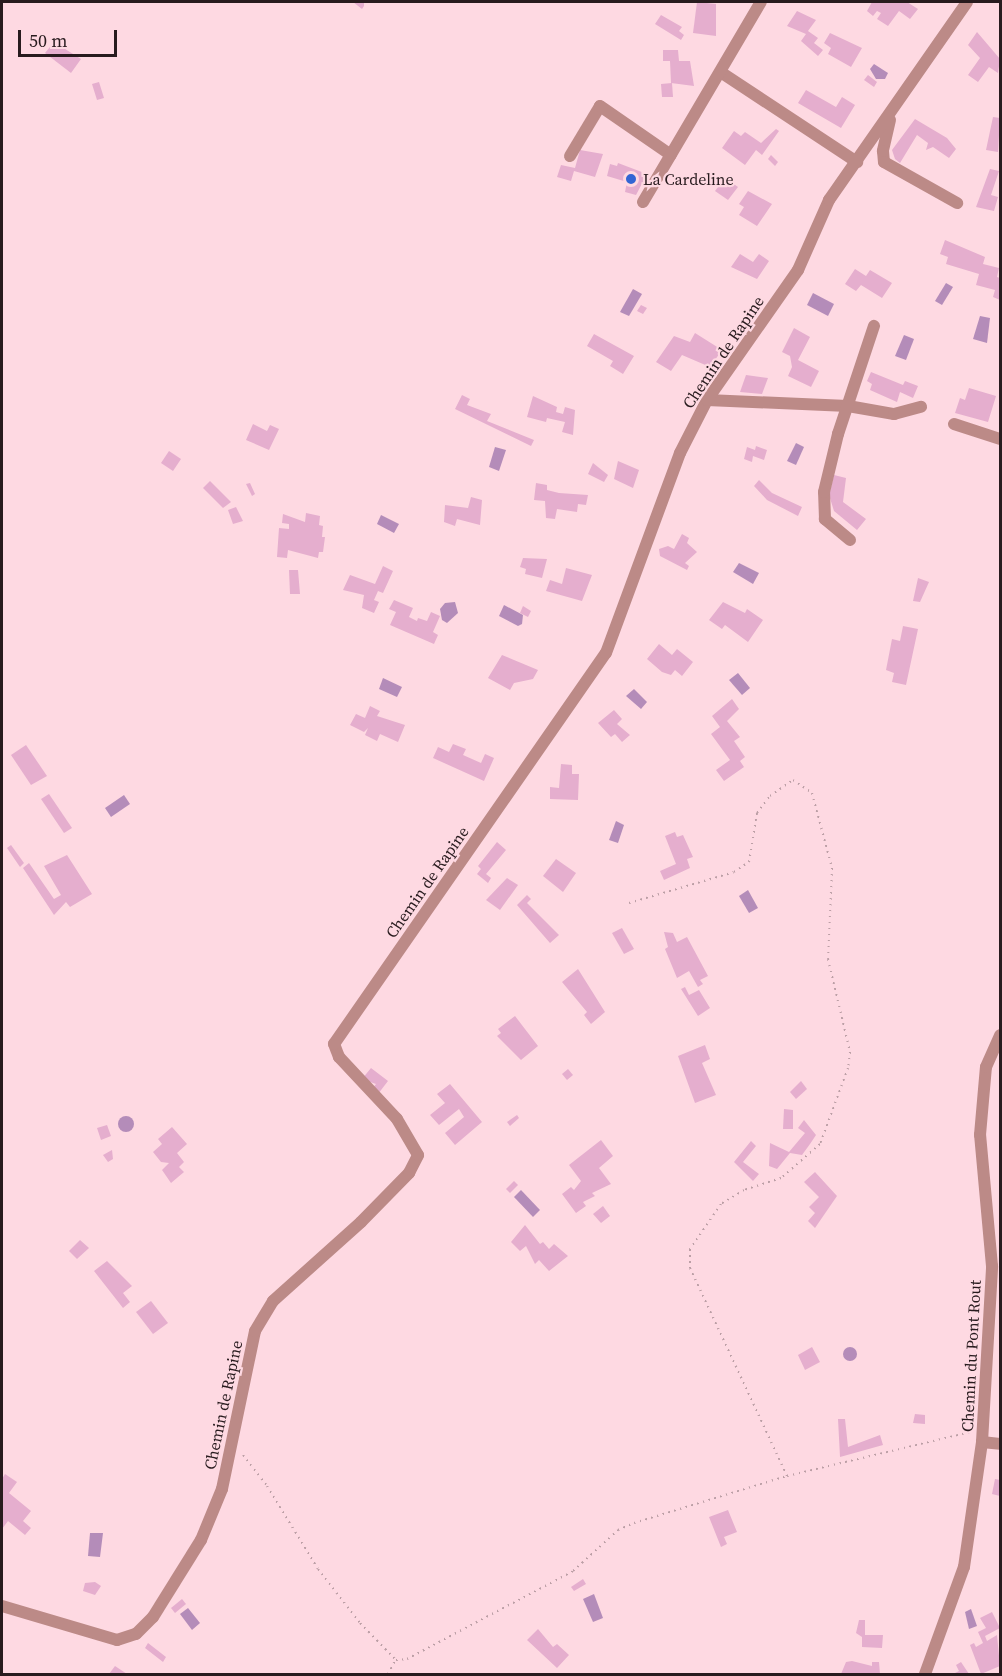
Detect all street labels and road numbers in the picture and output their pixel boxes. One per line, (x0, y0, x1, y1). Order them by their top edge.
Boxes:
street label: Chemin de Rapine (678, 292, 768, 412)
street label: Chemin de Rapine (381, 823, 473, 941)
street label: Chemin du Pont Rout (957, 1279, 985, 1433)
street label: Chemin de Rapine (200, 1339, 246, 1471)

